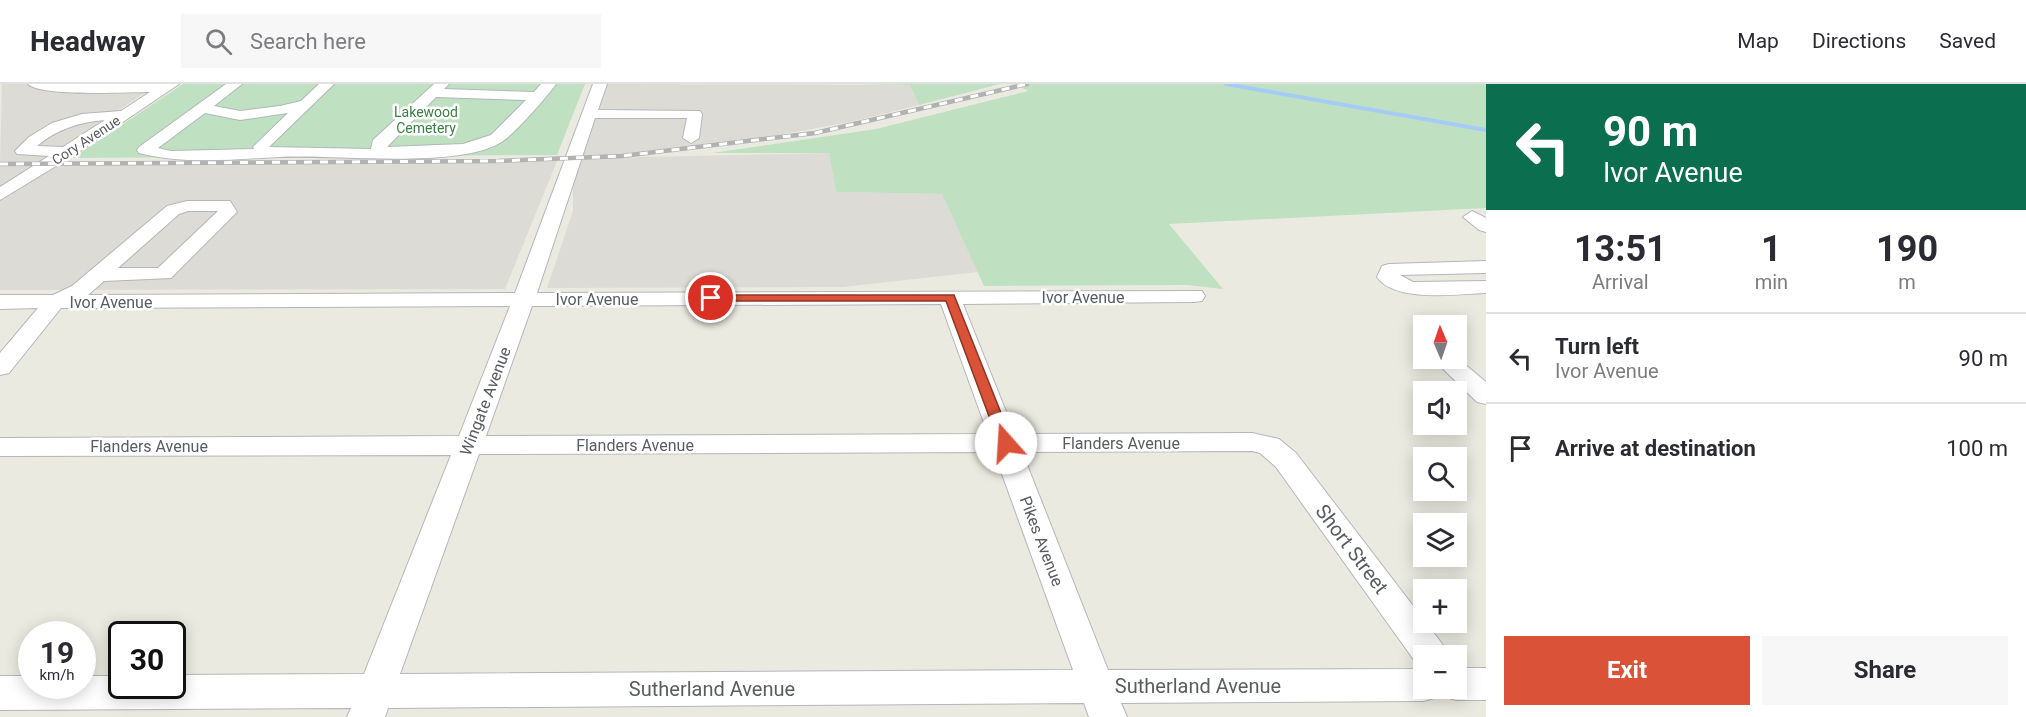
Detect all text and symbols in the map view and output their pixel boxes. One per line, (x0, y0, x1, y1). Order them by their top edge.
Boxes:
search box (181, 14, 601, 68)
text: Headway (30, 25, 145, 58)
icon: search (202, 25, 235, 58)
text: Search here (250, 29, 366, 54)
text: Map (1737, 29, 1779, 53)
text: Directions (1812, 29, 1906, 53)
text: Saved (1939, 29, 1996, 53)
park label: Lakewood Cemetery (394, 104, 458, 136)
text: 90 m (1603, 107, 1698, 156)
icon: left (1504, 108, 1582, 186)
street label: Cory Avenue (49, 112, 123, 168)
text: Ivor Avenue (1603, 157, 1743, 189)
text: 13:51 (1574, 228, 1667, 270)
text: 1 (1761, 228, 1782, 270)
text: 190 (1876, 228, 1938, 270)
text: Arrival (1592, 270, 1649, 294)
text: min (1755, 270, 1788, 294)
text: m (1898, 270, 1916, 294)
pin (685, 272, 736, 323)
icon: arrive (694, 281, 727, 314)
street label: Ivor Avenue (1042, 288, 1124, 307)
street label: Ivor Avenue (556, 290, 638, 309)
street label: Ivor Avenue (70, 293, 152, 312)
north arrow (1413, 315, 1467, 369)
map controls (1413, 315, 1467, 699)
text: Turn left (1555, 334, 1639, 359)
icon: left (1504, 342, 1537, 375)
street label: Wingate Avenue (456, 344, 515, 458)
text: 90 m (1959, 346, 2008, 371)
text: Ivor Avenue (1555, 359, 1659, 383)
button: sound (1413, 381, 1467, 435)
position arrow (974, 411, 1038, 475)
icon: arrive (1504, 432, 1537, 465)
street label: Flanders Avenue (1062, 434, 1180, 453)
street label: Flanders Avenue (576, 436, 694, 455)
text: Arrive at destination (1555, 436, 1756, 461)
text: 100 m (1946, 436, 2008, 461)
street label: Flanders Avenue (90, 437, 208, 456)
button: search (1413, 447, 1467, 501)
street label: Pikes Avenue (1016, 493, 1067, 589)
street label: Short Street (1311, 500, 1393, 598)
button: layers (1413, 513, 1467, 567)
button: + (1413, 579, 1467, 633)
speed limit sign: 30 (108, 621, 186, 699)
text: 19 (40, 635, 74, 670)
button: Exit (1504, 636, 1750, 705)
button: Share (1762, 636, 2008, 705)
button: − (1413, 645, 1467, 699)
text: km/h (39, 666, 75, 684)
street label: Sutherland Avenue (1115, 674, 1281, 698)
street label: Sutherland Avenue (629, 677, 795, 701)

